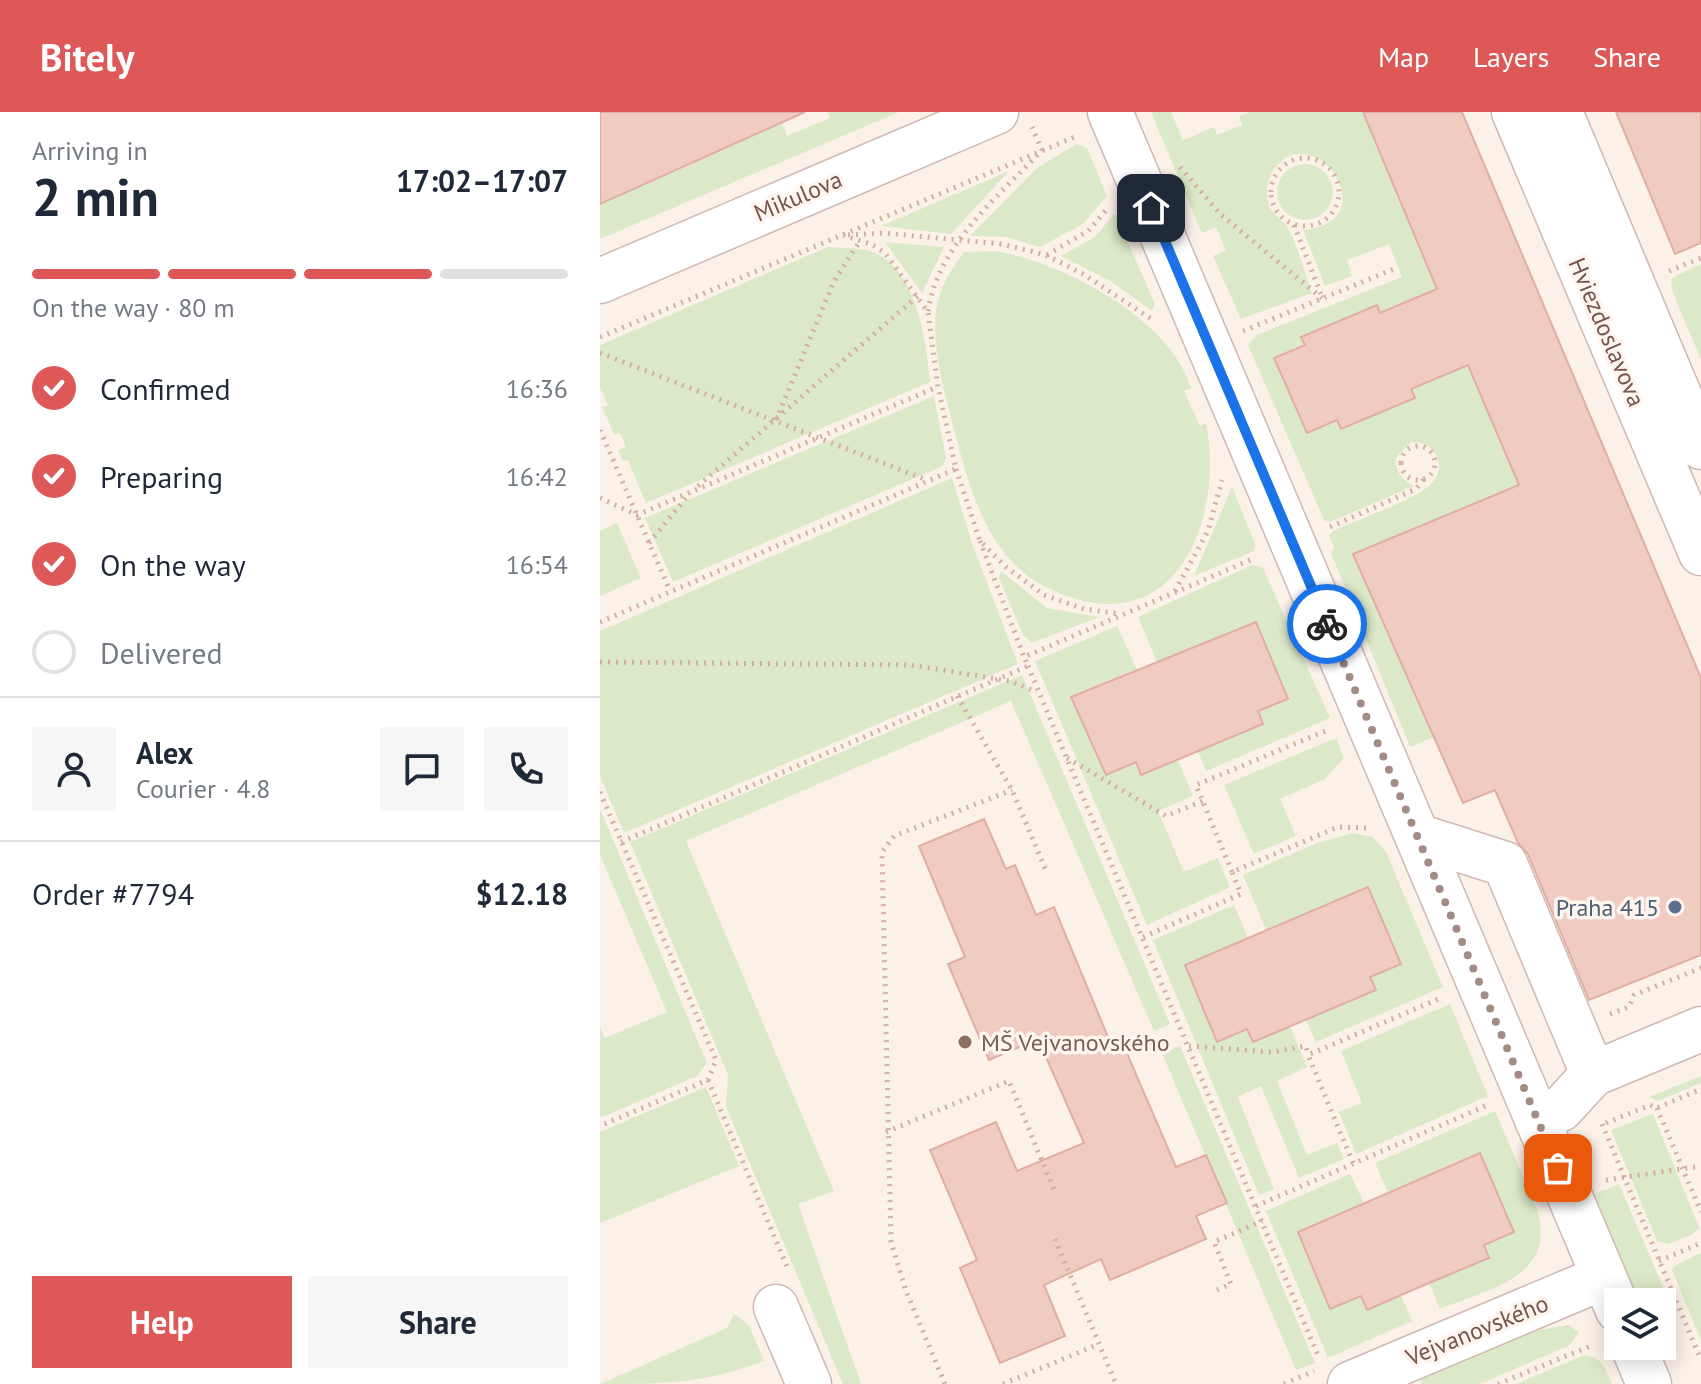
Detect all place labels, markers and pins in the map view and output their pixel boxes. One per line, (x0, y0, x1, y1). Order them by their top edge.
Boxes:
pin (1117, 174, 1185, 242)
place label: Praha 415 (1556, 892, 1659, 923)
marker: Praha 415 (1666, 898, 1684, 916)
place label: MŠ Vejvanovského (981, 1027, 1170, 1058)
marker: MŠ Vejvanovského (956, 1033, 974, 1051)
pin (1524, 1134, 1592, 1202)

